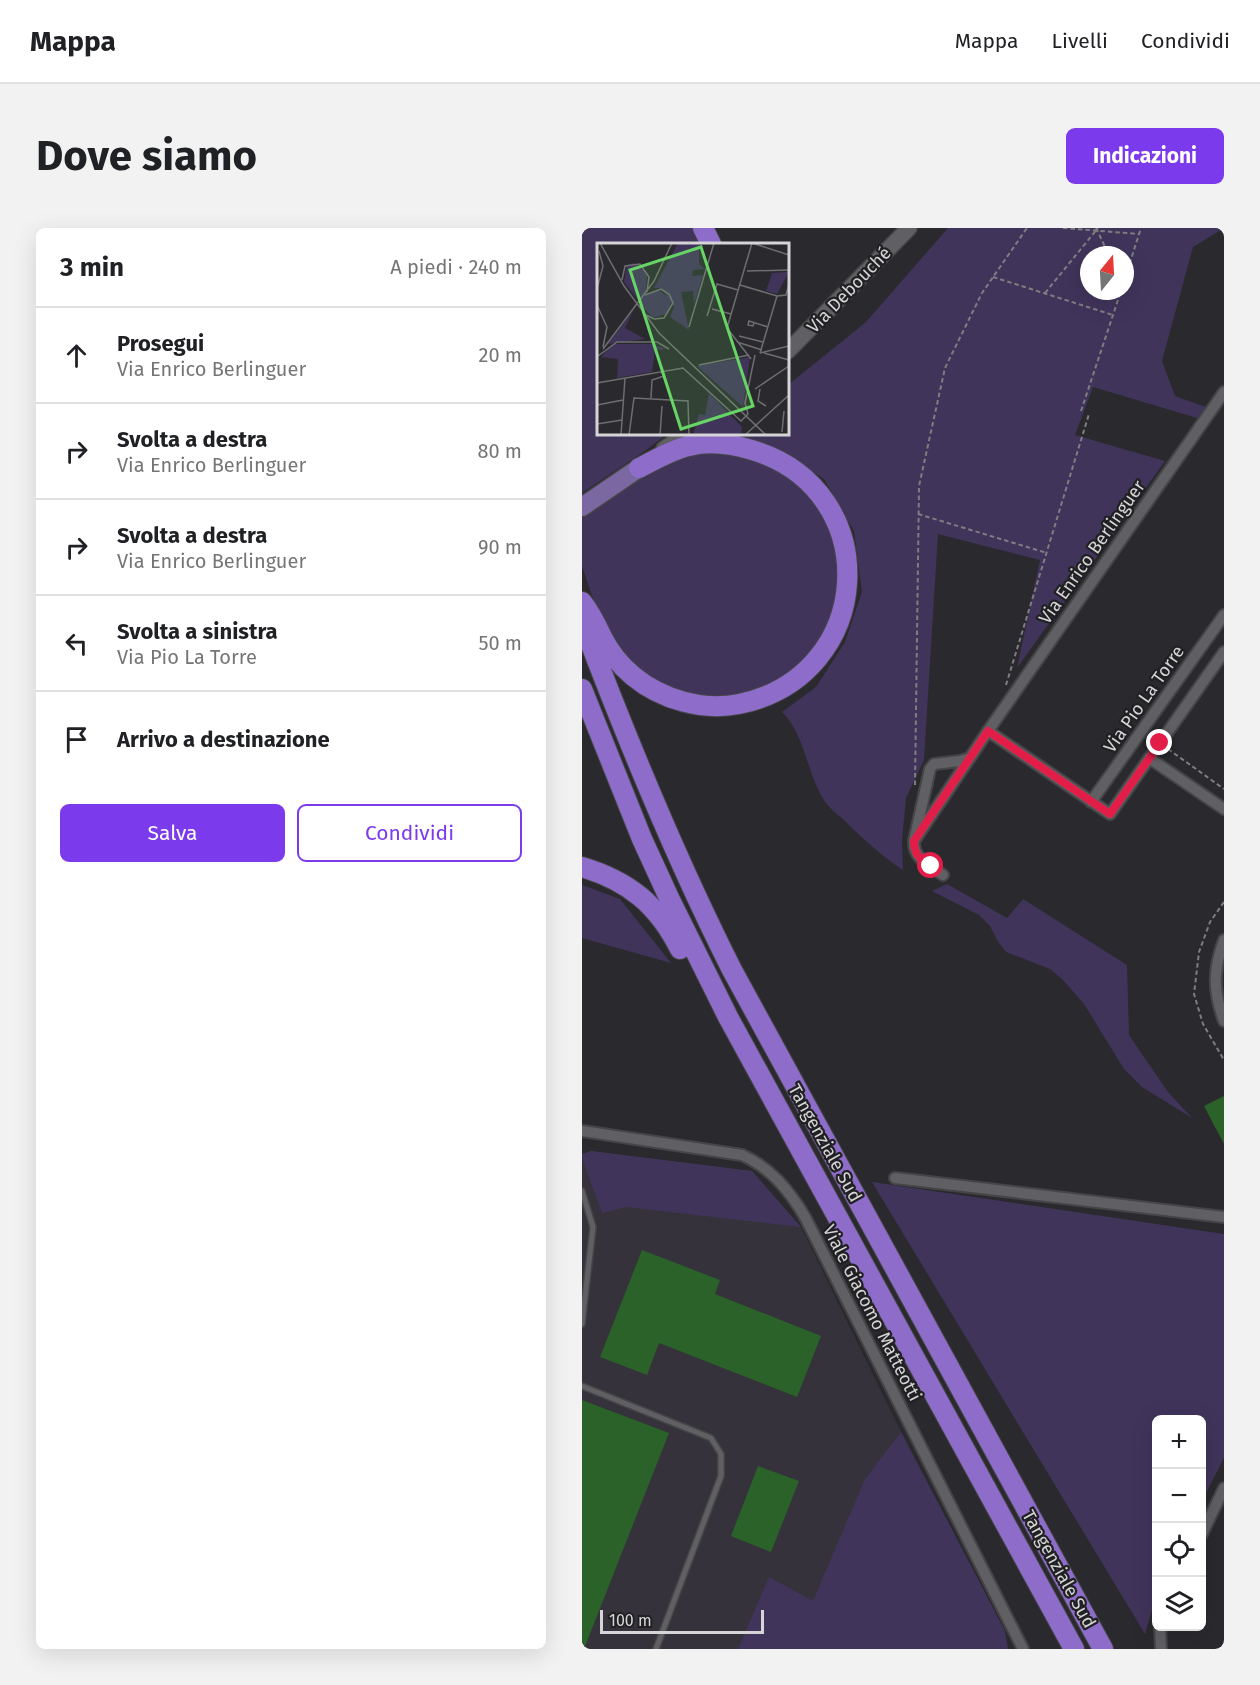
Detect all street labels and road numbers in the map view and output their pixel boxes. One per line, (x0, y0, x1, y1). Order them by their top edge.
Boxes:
street label: Via Debouché (802, 242, 896, 338)
street label: Via Enrico Berlinguer (1034, 476, 1150, 628)
street label: Via Pio La Torre (1099, 641, 1189, 757)
street label: Tangenziale Sud (783, 1080, 867, 1206)
street label: Viale Giacomo Matteotti (818, 1221, 926, 1405)
street label: Tangenziale Sud (1017, 1506, 1101, 1632)

